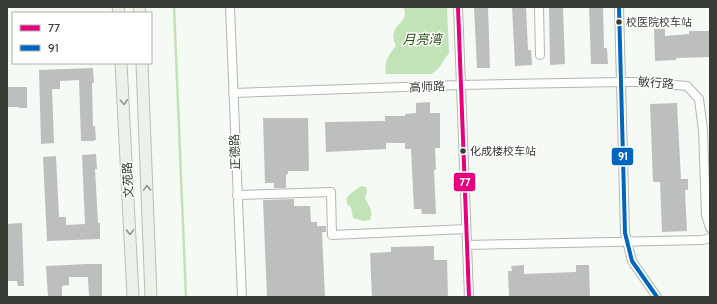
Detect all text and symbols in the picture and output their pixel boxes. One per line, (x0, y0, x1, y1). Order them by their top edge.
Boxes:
legend (12, 12, 152, 64)
place label: 校医院校车站 (626, 15, 692, 29)
marker: 校医院校车站 (614, 17, 624, 27)
text: 77 (48, 20, 60, 35)
water label: 月亮湾 (402, 31, 443, 47)
text: 91 (48, 40, 59, 55)
street label: 敏行路 (638, 74, 675, 91)
street label: 高师路 (409, 78, 445, 95)
one-way arrow (119, 99, 128, 105)
street label: 正德路 (226, 134, 243, 170)
place label: 化成楼校车站 (470, 144, 536, 158)
marker: 化成楼校车站 (458, 146, 468, 156)
line badge: 91 (611, 147, 634, 166)
text: 91 (618, 149, 628, 163)
street label: 文苑路 (119, 162, 136, 198)
line badge: 77 (453, 172, 476, 192)
text: 77 (459, 175, 471, 189)
one-way arrow (143, 185, 151, 191)
one-way arrow (126, 229, 134, 235)

